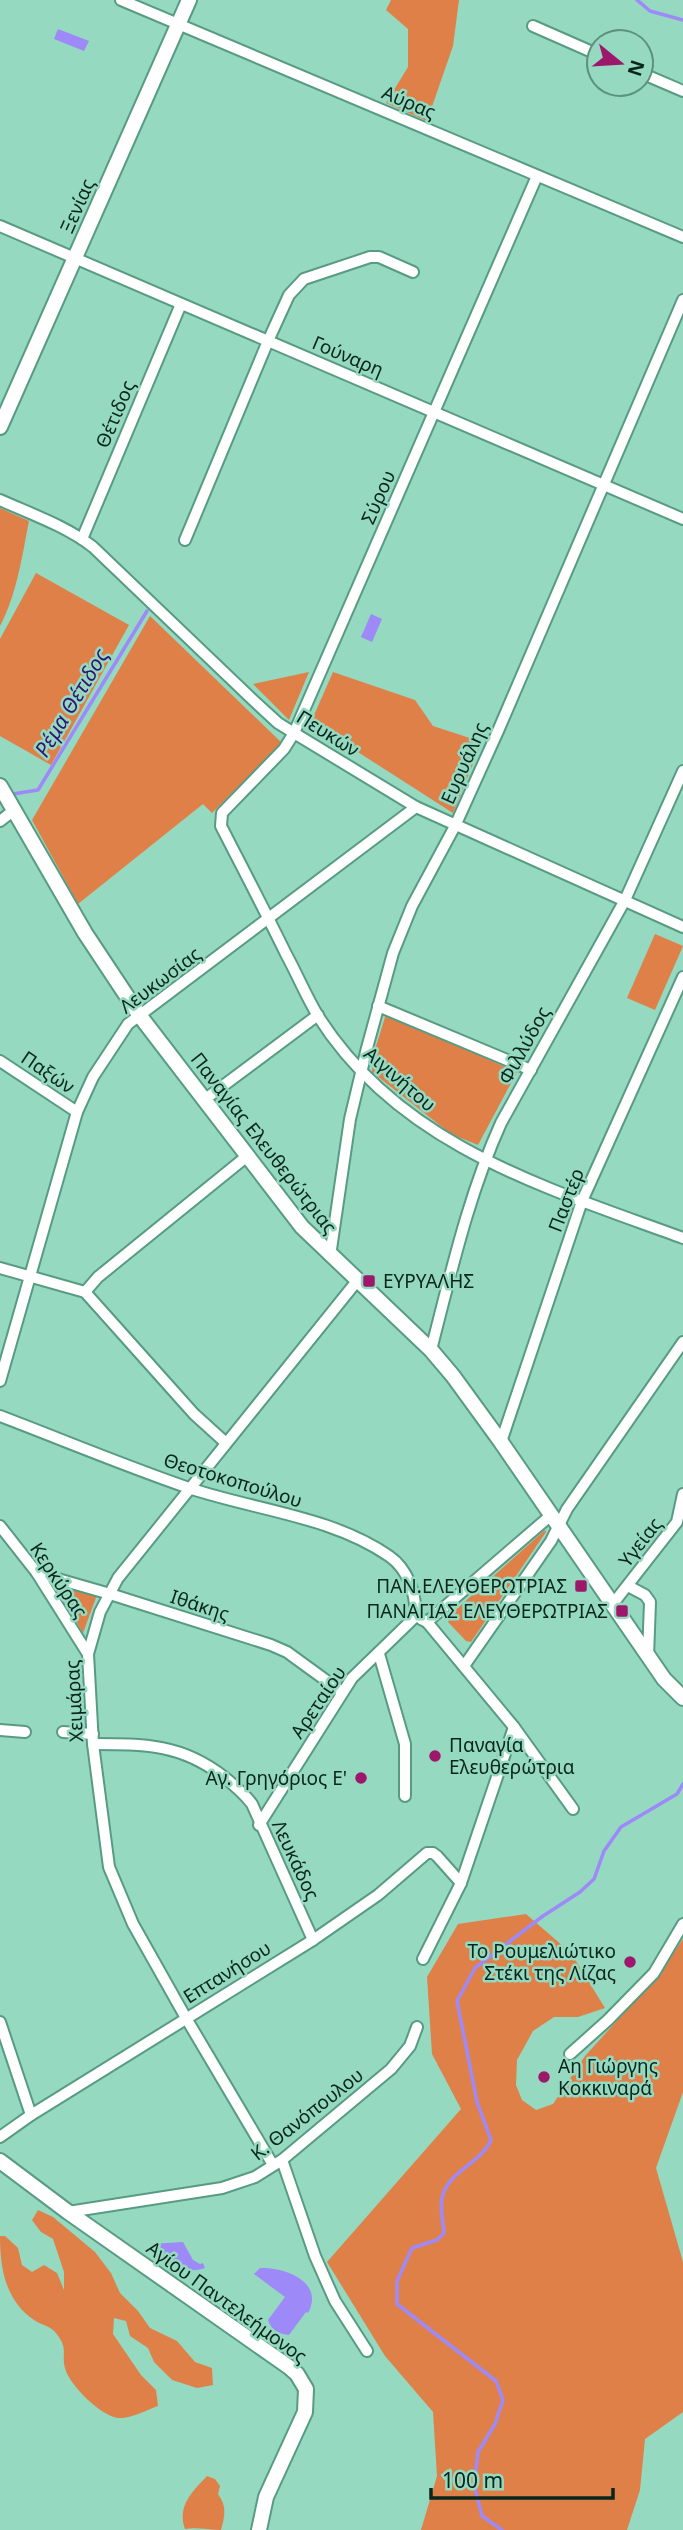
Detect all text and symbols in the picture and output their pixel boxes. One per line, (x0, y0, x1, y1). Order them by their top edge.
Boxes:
north arrow (585, 28, 655, 98)
text: N (621, 57, 651, 80)
street label: Αύρας (378, 79, 440, 125)
street label: Ξενίας (53, 174, 101, 238)
street label: Γούναρη (308, 329, 388, 383)
street label: Θέτιδος (89, 376, 141, 452)
street label: Σύρου (355, 466, 401, 528)
water label: Ρέμα Θέτιδος (28, 643, 115, 762)
street label: Πευκών (292, 704, 364, 762)
street label: Ευρυάλης (434, 718, 494, 808)
street label: Λευκωσίας (114, 941, 206, 1019)
street label: Φιλλύδος (492, 1001, 556, 1089)
street label: Αιγινήτου (359, 1041, 441, 1117)
street label: Παξών (16, 1045, 80, 1099)
street label: Παναγίας Ελευθερώτριας (185, 1047, 343, 1239)
street label: Παστέρ (542, 1164, 590, 1236)
place label: ΕΥΡΥΑΛΗΣ (383, 1268, 474, 1294)
marker: ΕΥΡΥΑΛΗΣ (361, 1273, 377, 1289)
street label: Θεοτοκοπούλου (160, 1447, 306, 1513)
street label: Υγείας (612, 1512, 668, 1572)
street label: Κερκύρας (24, 1537, 94, 1623)
place label: ΠΑΝ.ΕΛΕΥΘΕΡΩΤΡΙΑΣ (376, 1573, 567, 1599)
marker: ΠΑΝ.ΕΛΕΥΘΕΡΩΤΡΙΑΣ (573, 1578, 589, 1594)
street label: Ιθάκης (167, 1583, 233, 1627)
place label: ΠΑΝΑΓΙΑΣ ΕΛΕΥΘΕΡΩΤΡΙΑΣ (366, 1598, 608, 1624)
marker: ΠΑΝΑΓΙΑΣ ΕΛΕΥΘΕΡΩΤΡΙΑΣ (614, 1603, 630, 1619)
street label: Χειμάρας (59, 1659, 89, 1743)
street label: Αρεταίου (284, 1661, 352, 1743)
place label: Παναγία Ελευθερώτρια (449, 1732, 575, 1780)
marker: Παναγία Ελευθερώτρια (427, 1748, 443, 1764)
place label: Αγ. Γρηγόριος Ε' (205, 1765, 347, 1791)
marker: Αγ. Γρηγόριος Ε' (353, 1770, 369, 1786)
street label: Λευκάδος (266, 1816, 326, 1904)
street label: Επτανήσου (178, 1935, 276, 2009)
place label: Το Ρουμελιώτικο Στέκι της Λίζας (467, 1938, 616, 1986)
marker: Το Ρουμελιώτικο Στέκι της Λίζας (622, 1954, 638, 1970)
place label: Αη Γιώργης Κοκκιναρά (558, 2053, 658, 2101)
street label: Κ. Θανόπουλου (245, 2062, 369, 2166)
marker: Αη Γιώργης Κοκκιναρά (536, 2069, 552, 2085)
street label: Αγίου Παντελεήμονος (141, 2235, 313, 2369)
scale bar (431, 2456, 613, 2500)
text: 100 m (442, 2466, 503, 2494)

